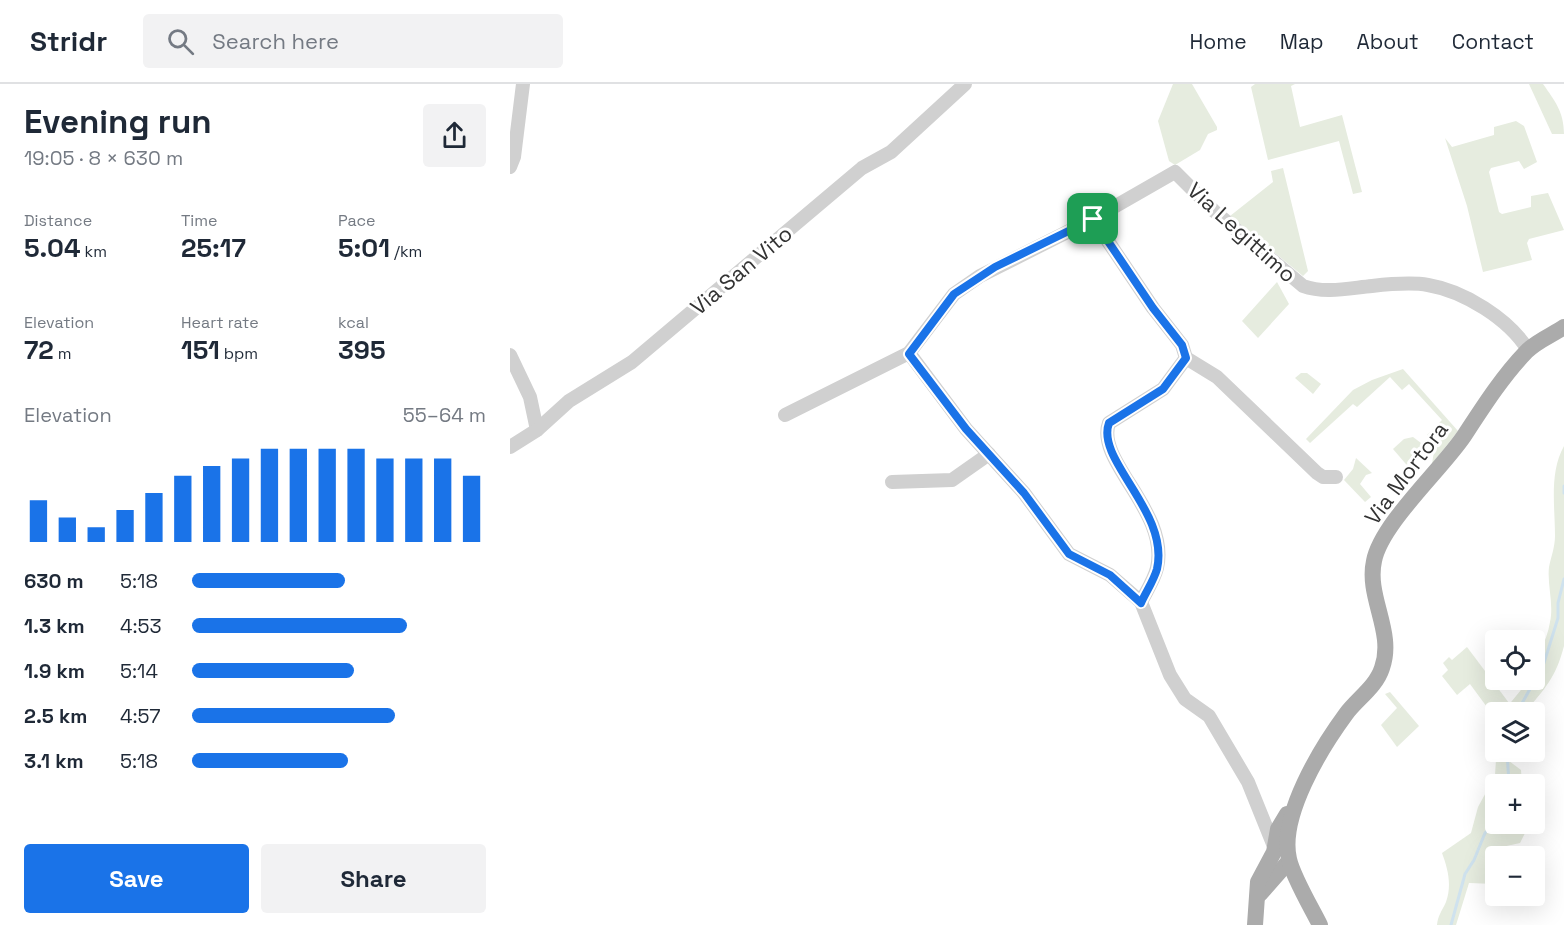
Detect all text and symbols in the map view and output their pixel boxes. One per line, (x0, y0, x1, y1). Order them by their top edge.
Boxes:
search box (143, 14, 563, 68)
text: Stridr (30, 23, 107, 59)
icon: search (164, 25, 197, 58)
text: Search here (212, 27, 339, 55)
text: Home (1189, 28, 1247, 55)
text: Map (1280, 28, 1324, 55)
text: About (1357, 28, 1419, 55)
text: Contact (1452, 28, 1534, 55)
text: Evening run (24, 101, 212, 143)
button: share (423, 104, 486, 167)
text: 19:05 · 8 × 630 m (24, 145, 183, 171)
street label: Via Legittimo (1182, 176, 1302, 288)
pin (1067, 193, 1118, 244)
icon: arrive (1076, 202, 1109, 235)
text: Distance (24, 210, 92, 231)
text: Time (181, 210, 217, 231)
text: Pace (338, 210, 375, 231)
street label: Via San Vito (684, 219, 798, 321)
text: 5.04 (24, 231, 80, 265)
text: 25:17 (181, 231, 246, 265)
text: 5:01 (338, 231, 390, 265)
text: km (80, 241, 107, 262)
text: /km (390, 241, 422, 262)
text: Elevation (24, 312, 94, 333)
text: Heart rate (181, 312, 259, 333)
text: kcal (338, 312, 369, 333)
text: 72 (24, 333, 54, 367)
text: 151 (181, 333, 220, 367)
text: 395 (338, 333, 385, 367)
text: m (54, 343, 72, 364)
text: bpm (220, 343, 258, 364)
text: Elevation (24, 402, 112, 428)
text: 55–64 m (403, 402, 486, 428)
street label: Via Mortora (1358, 416, 1454, 530)
text: 630 m (24, 568, 84, 594)
text: 5:18 (120, 568, 158, 594)
text: 1.3 km (24, 613, 85, 639)
text: 4:53 (120, 613, 162, 639)
map controls (1485, 630, 1545, 906)
button: locate (1485, 630, 1545, 690)
text: 1.9 km (24, 658, 85, 684)
text: 5:14 (120, 658, 158, 684)
button: layers (1485, 702, 1545, 762)
text: 2.5 km (24, 703, 87, 729)
text: 4:57 (120, 703, 161, 729)
text: 3.1 km (24, 748, 84, 774)
text: 5:18 (120, 748, 158, 774)
button: + (1485, 774, 1545, 834)
button: Save (24, 844, 249, 913)
button: Share (261, 844, 486, 913)
button: − (1485, 846, 1545, 906)

